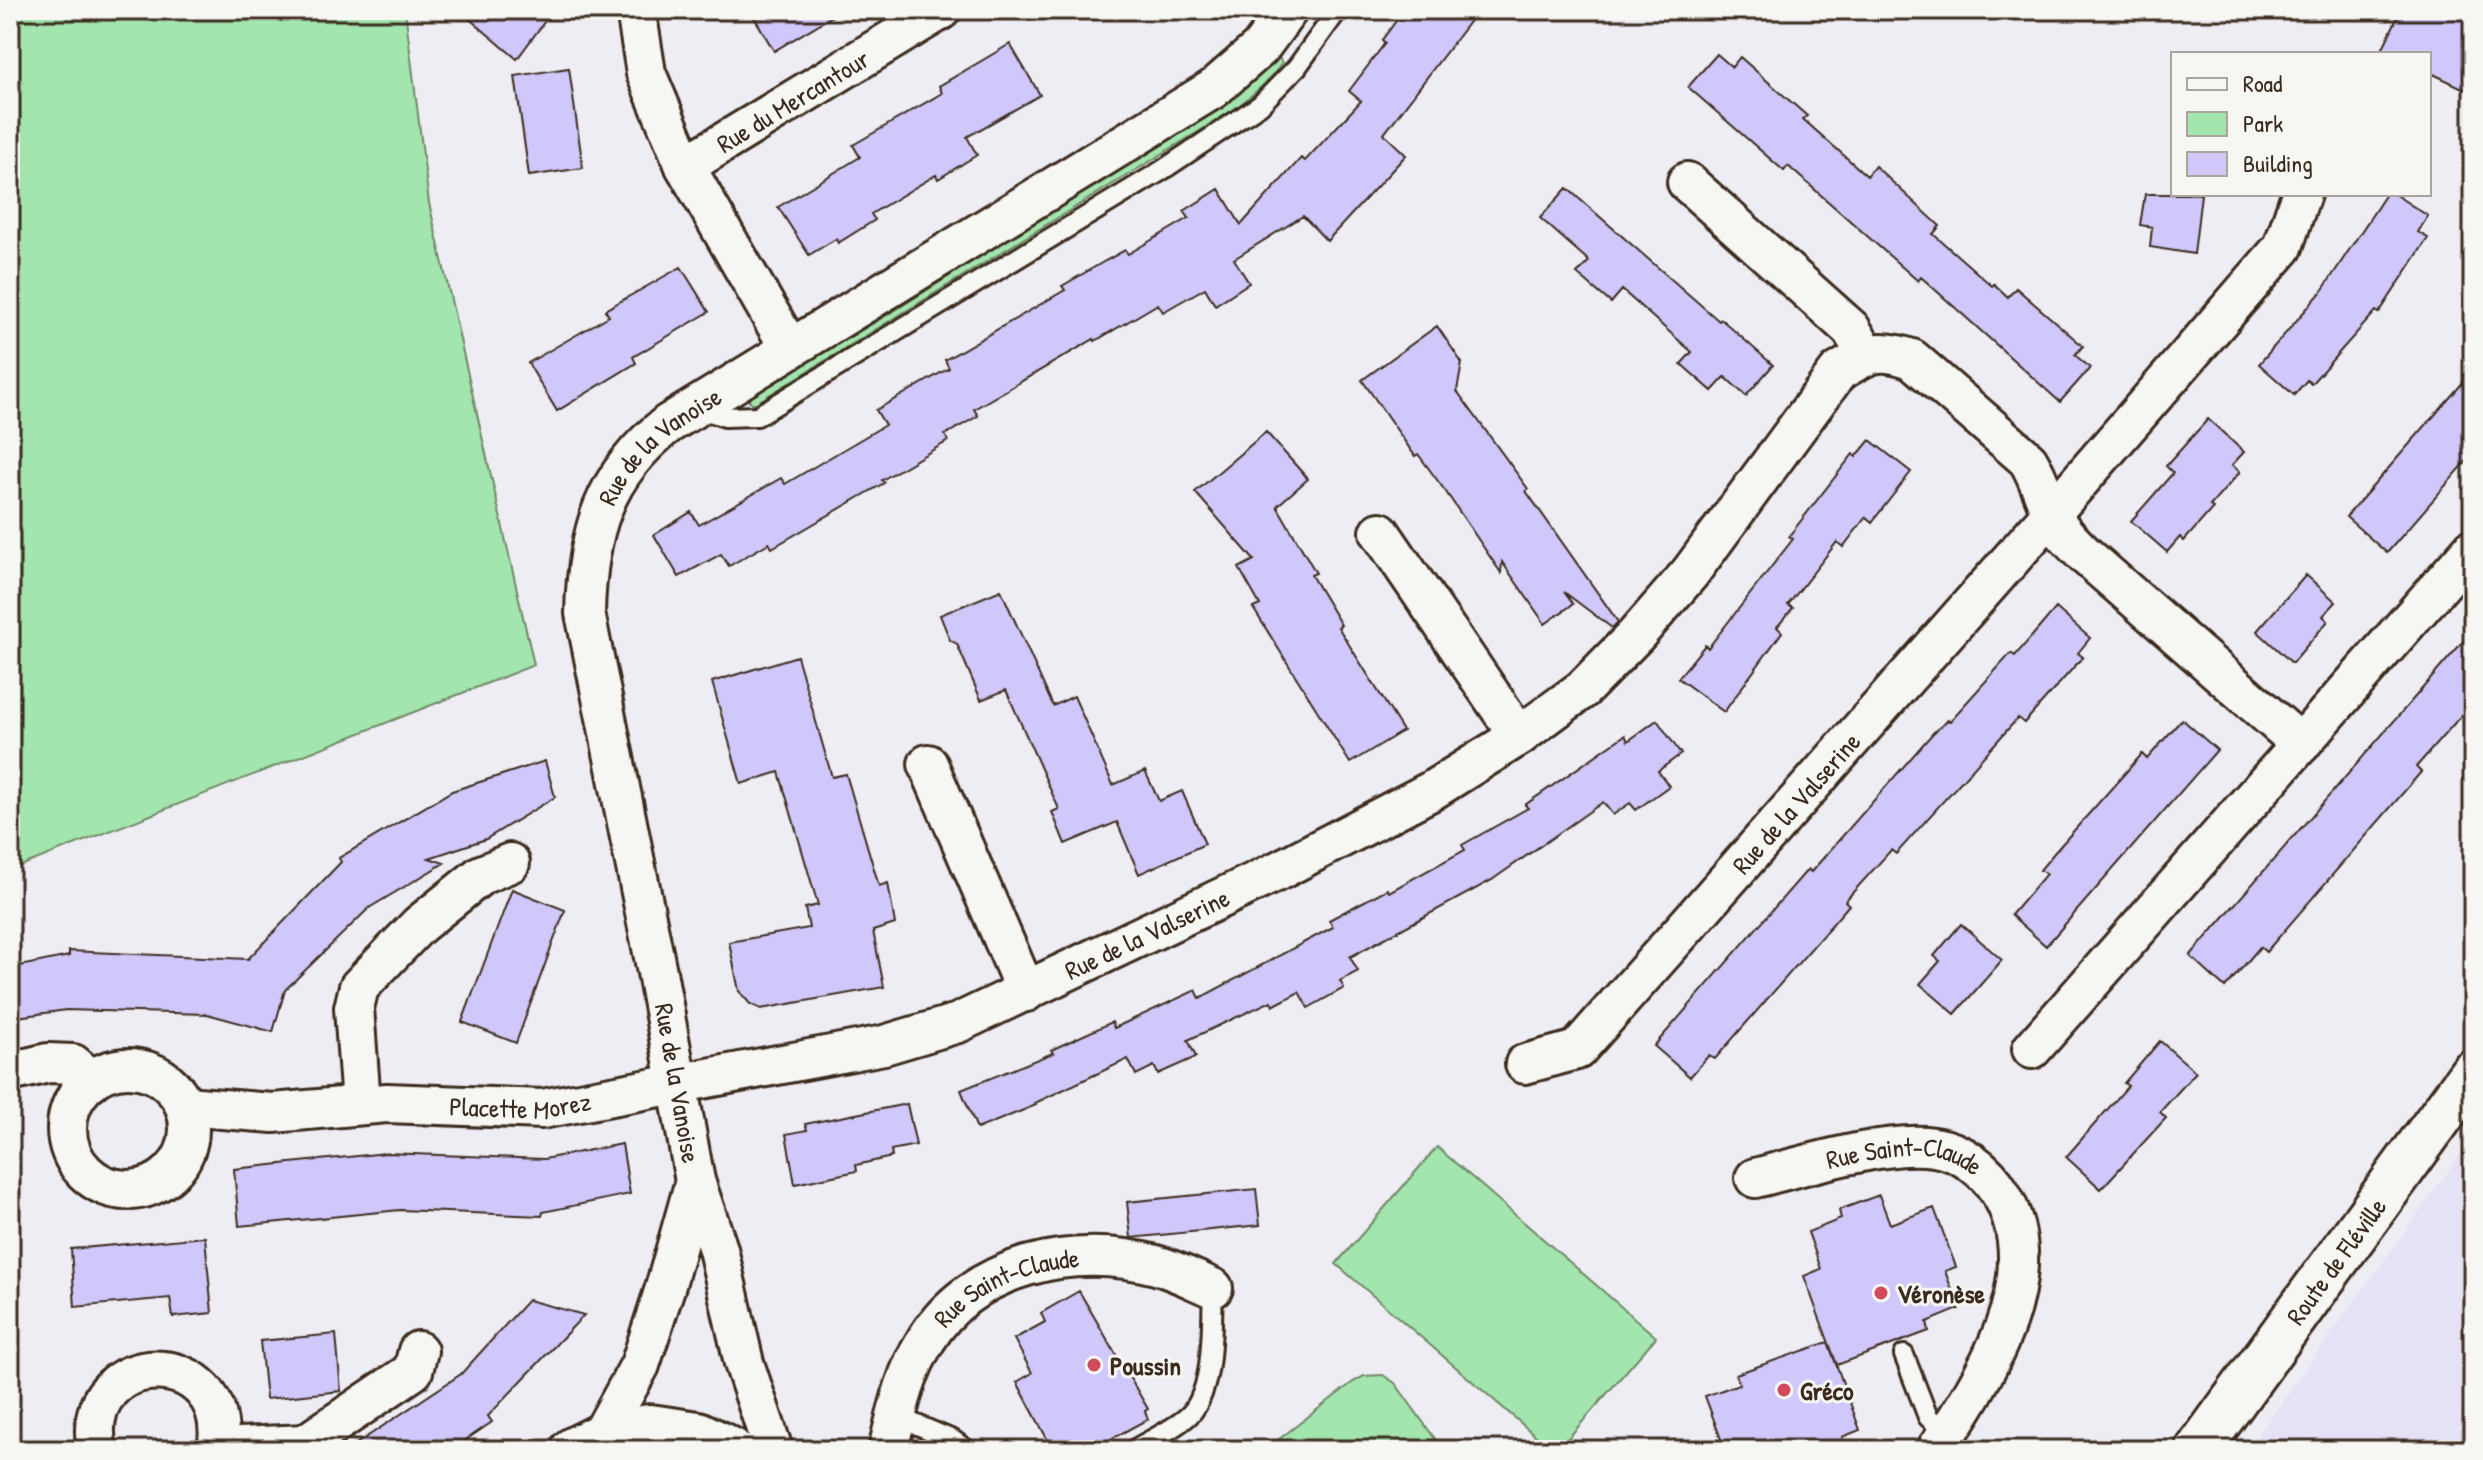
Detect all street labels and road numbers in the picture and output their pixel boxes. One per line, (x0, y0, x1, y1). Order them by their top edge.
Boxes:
street label: Rue du Mercantour (710, 41, 876, 160)
street label: Rue de la Vanoise (589, 378, 727, 511)
street label: Rue de la Valserine (1724, 724, 1868, 881)
street label: Rue de la Valserine (1059, 879, 1235, 987)
street label: Rue de la Vanoise (647, 1001, 709, 1165)
street label: Placette Morez (449, 1083, 593, 1127)
street label: Rue Saint-Claude (1823, 1128, 1991, 1182)
street label: Route de Fléville (2278, 1190, 2394, 1331)
street label: Rue Saint-Claude (925, 1240, 1080, 1334)

